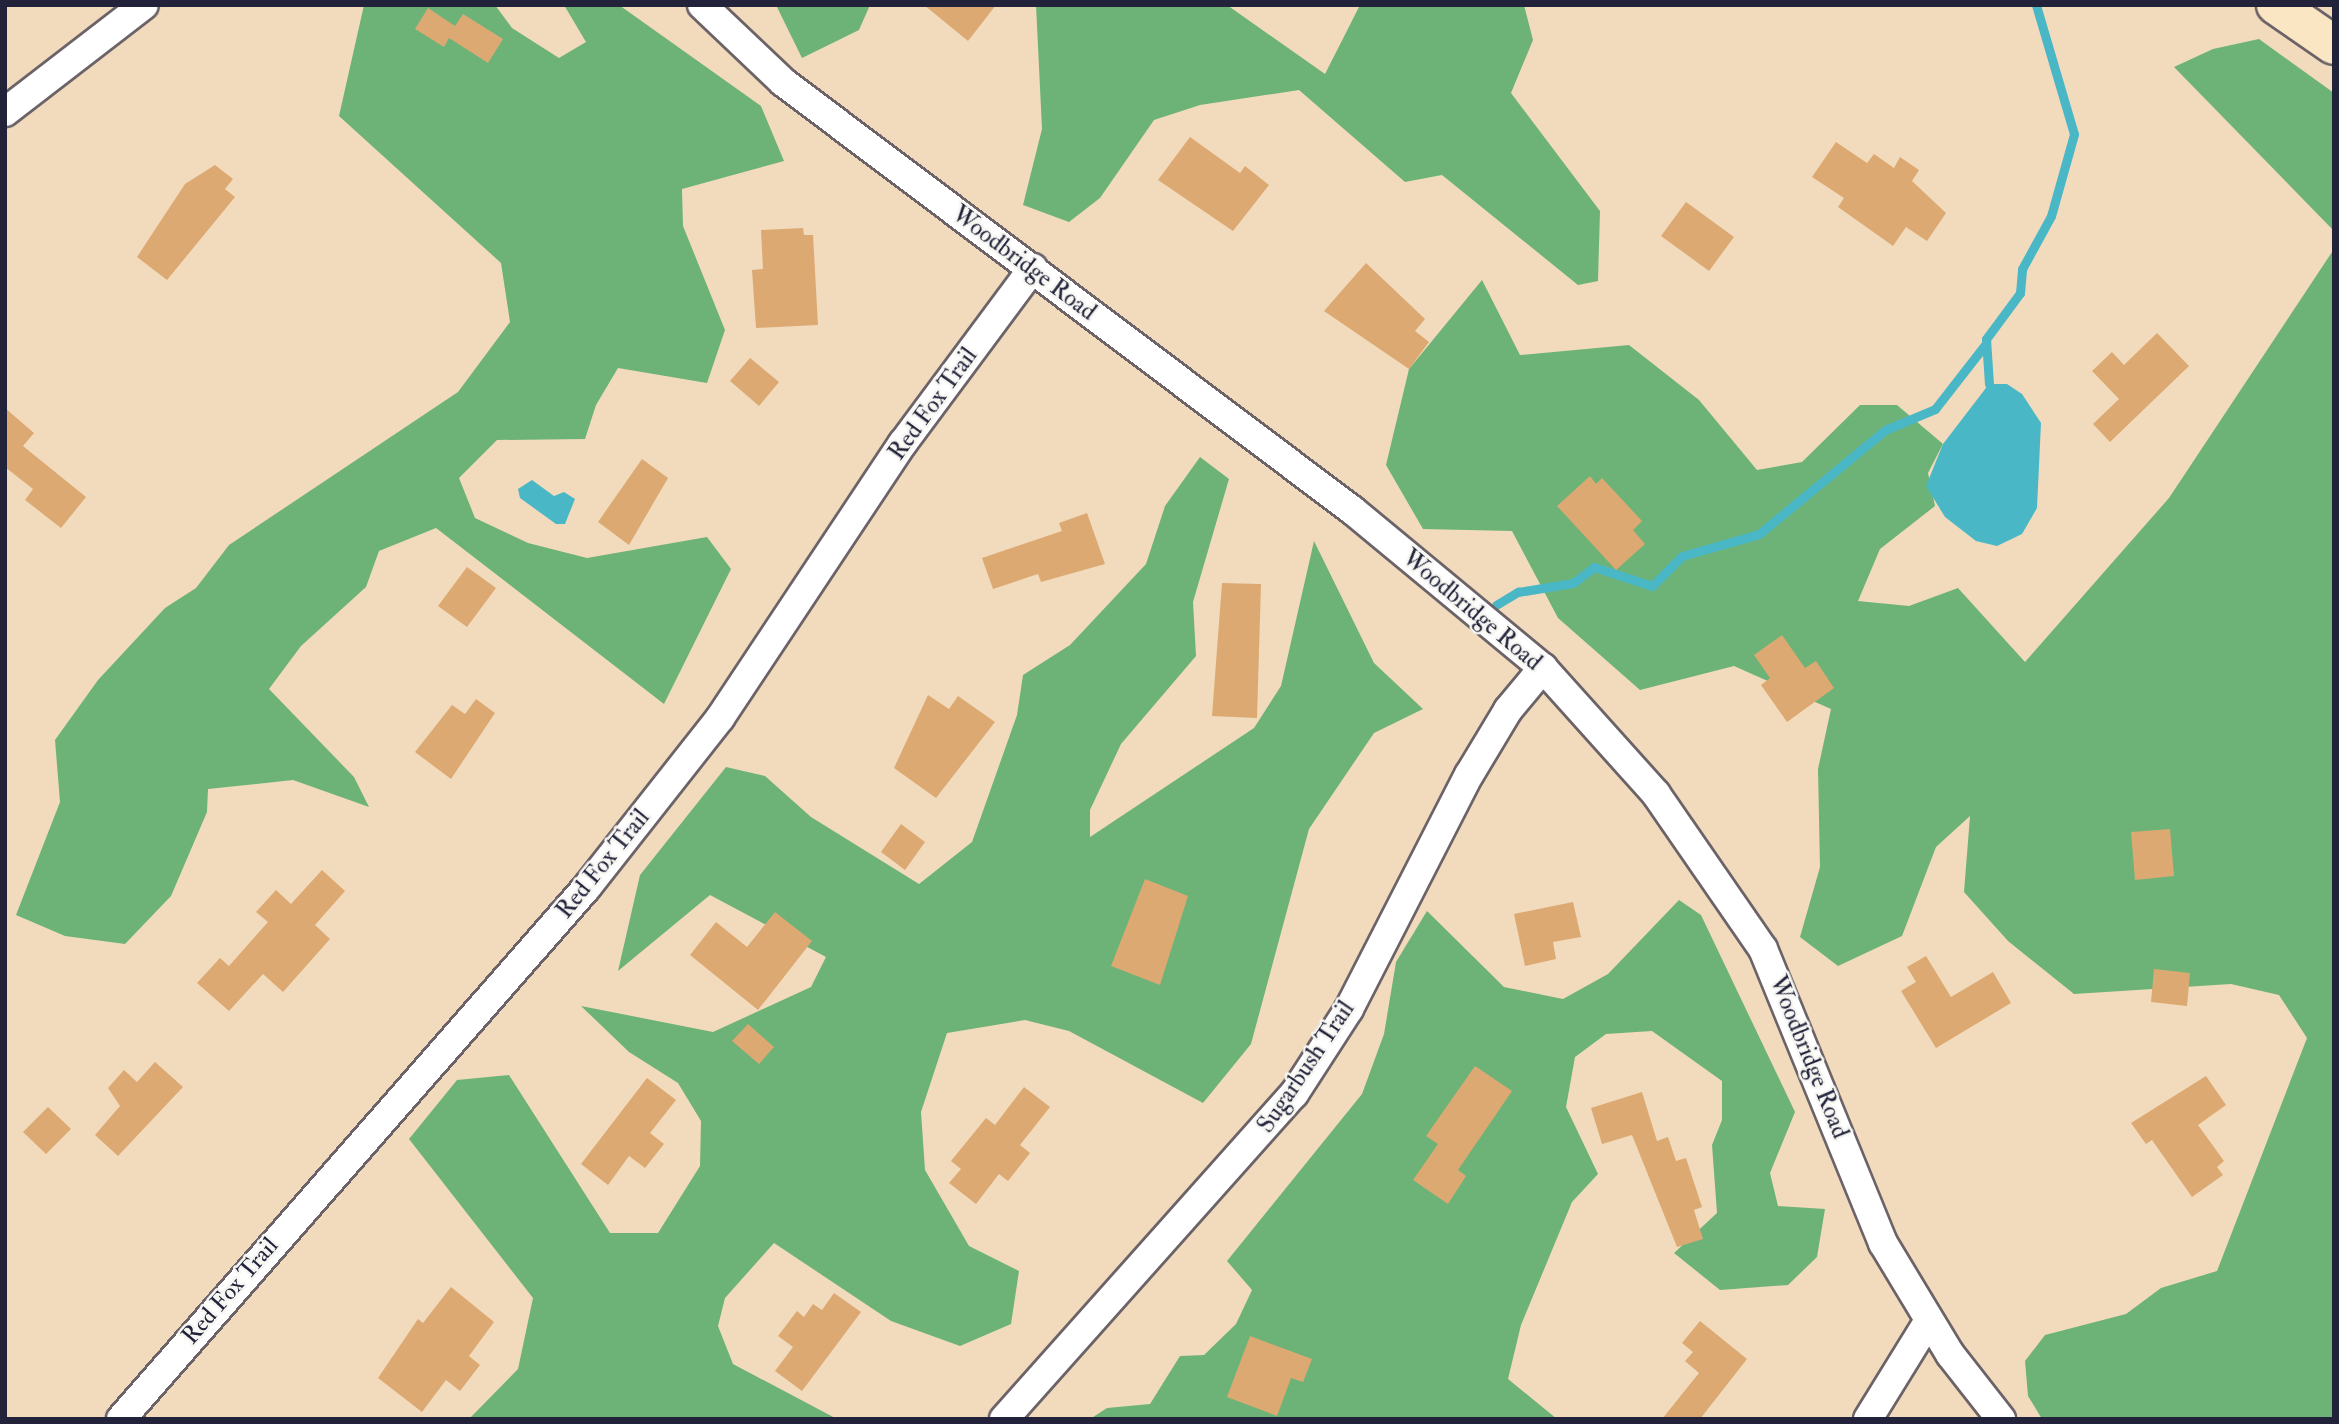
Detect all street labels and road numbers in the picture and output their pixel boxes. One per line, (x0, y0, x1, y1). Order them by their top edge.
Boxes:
street label: Woodbridge Road (946, 199, 1102, 327)
street label: Red Fox Trail (883, 342, 983, 466)
street label: Woodbridge Road (1396, 543, 1548, 677)
street label: Red Fox Trail (550, 804, 656, 924)
street label: Woodbridge Road (1763, 971, 1855, 1143)
street label: Sugarbush Trail (1251, 996, 1361, 1138)
street label: Red Fox Trail (176, 1232, 284, 1350)

